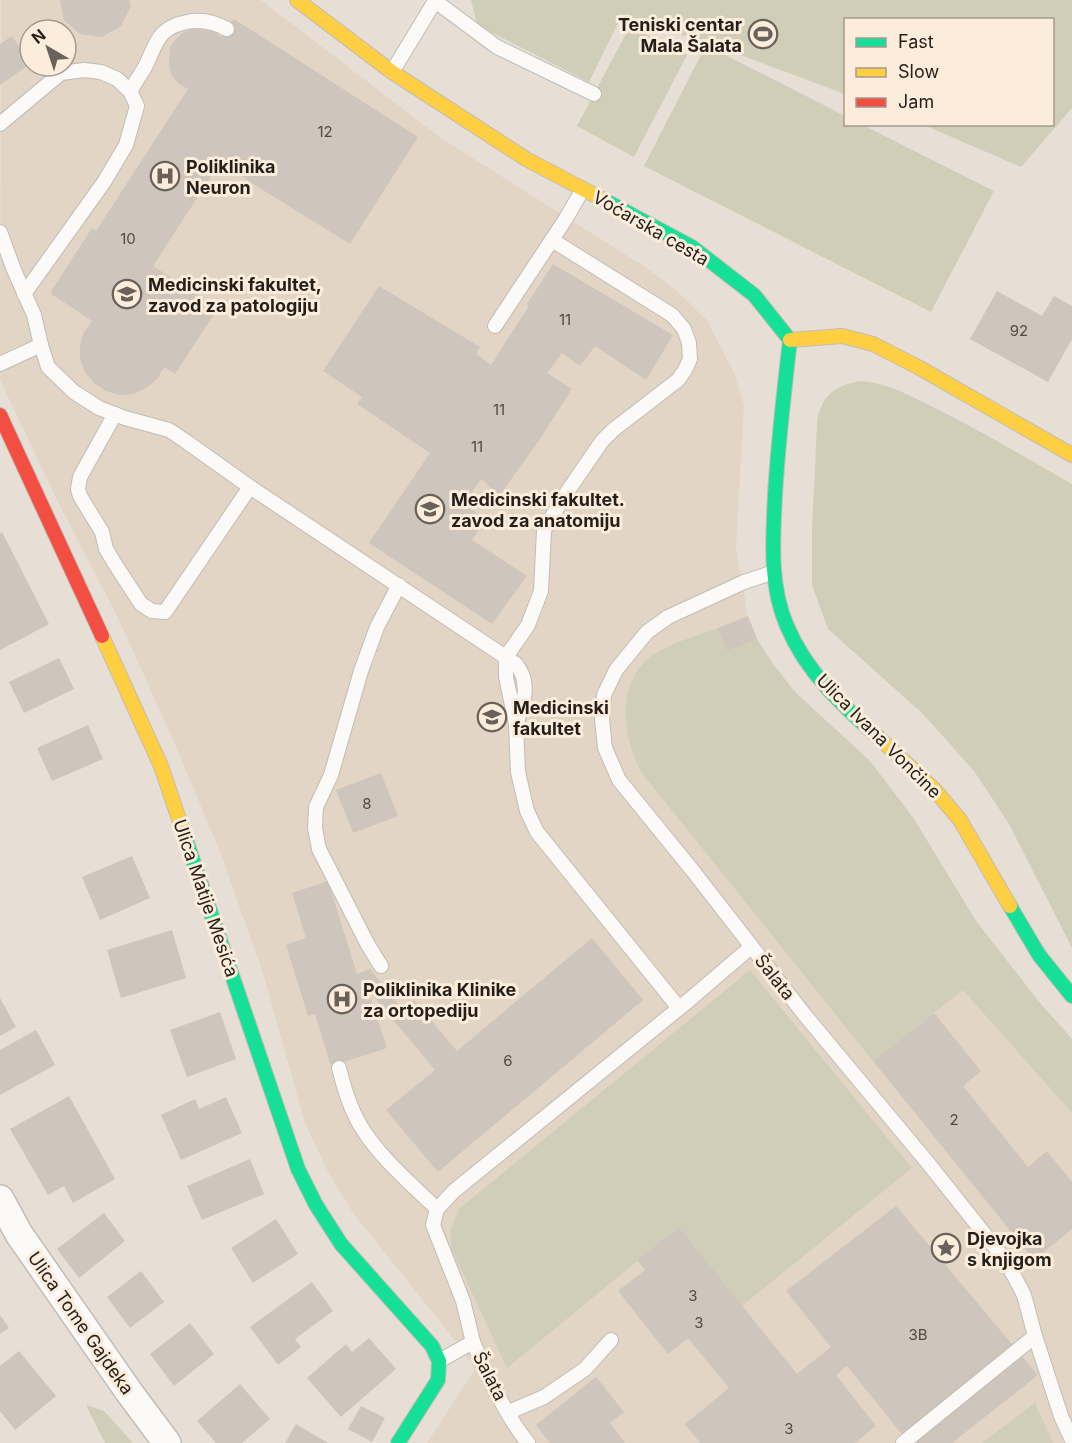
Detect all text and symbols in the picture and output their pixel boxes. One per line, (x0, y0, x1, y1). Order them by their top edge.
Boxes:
place label: Teniski centar Mala Šalata (618, 14, 742, 56)
north arrow (18, 18, 78, 78)
sports icon: Teniski centar Mala Šalata (747, 18, 779, 50)
legend (844, 18, 1054, 126)
text: N (28, 25, 50, 48)
text: Fast (898, 31, 934, 52)
text: Slow (898, 61, 939, 82)
text: Jam (898, 91, 934, 112)
house number: 12 (317, 122, 333, 141)
place label: Poliklinika Neuron (186, 156, 275, 198)
hospital icon: Poliklinika Neuron (149, 160, 181, 192)
street label: Voćarska cesta (589, 186, 713, 270)
house number: 10 (120, 229, 136, 248)
place label: Medicinski fakultet, zavod za patologiju (148, 274, 322, 316)
school or university icon: Medicinski fakultet, zavod za patologiju (111, 278, 143, 310)
house number: 11 (559, 310, 571, 329)
house number: 92 (1010, 321, 1028, 340)
house number: 11 (493, 400, 505, 419)
house number: 11 (471, 437, 483, 456)
place label: Medicinski fakultet. zavod za anatomiju (451, 489, 625, 531)
school or university icon: Medicinski fakultet. zavod za anatomiju (414, 493, 446, 525)
street label: Ulica Ivana Vončine (812, 669, 946, 803)
place label: Medicinski fakultet (513, 697, 609, 739)
school or university icon: Medicinski fakultet (476, 701, 508, 733)
house number: 8 (362, 794, 372, 813)
street label: Ulica Matije Mesića (169, 816, 243, 980)
street label: Šalata (751, 949, 800, 1004)
place label: Poliklinika Klinike za ortopediju (363, 979, 517, 1021)
hospital icon: Poliklinika Klinike za ortopediju (326, 983, 358, 1015)
house number: 6 (503, 1051, 513, 1070)
house number: 2 (949, 1110, 959, 1129)
place label: Djevojka s knjigom (967, 1228, 1052, 1270)
place icon: Djevojka s knjigom (930, 1232, 962, 1264)
street label: Ulica Tome Gajdeka (24, 1248, 138, 1398)
house number: 3 (688, 1286, 698, 1305)
house number: 3 (694, 1313, 704, 1332)
house number: 3B (908, 1325, 928, 1344)
street label: Šalata (469, 1348, 512, 1404)
house number: 3 (784, 1419, 794, 1438)

